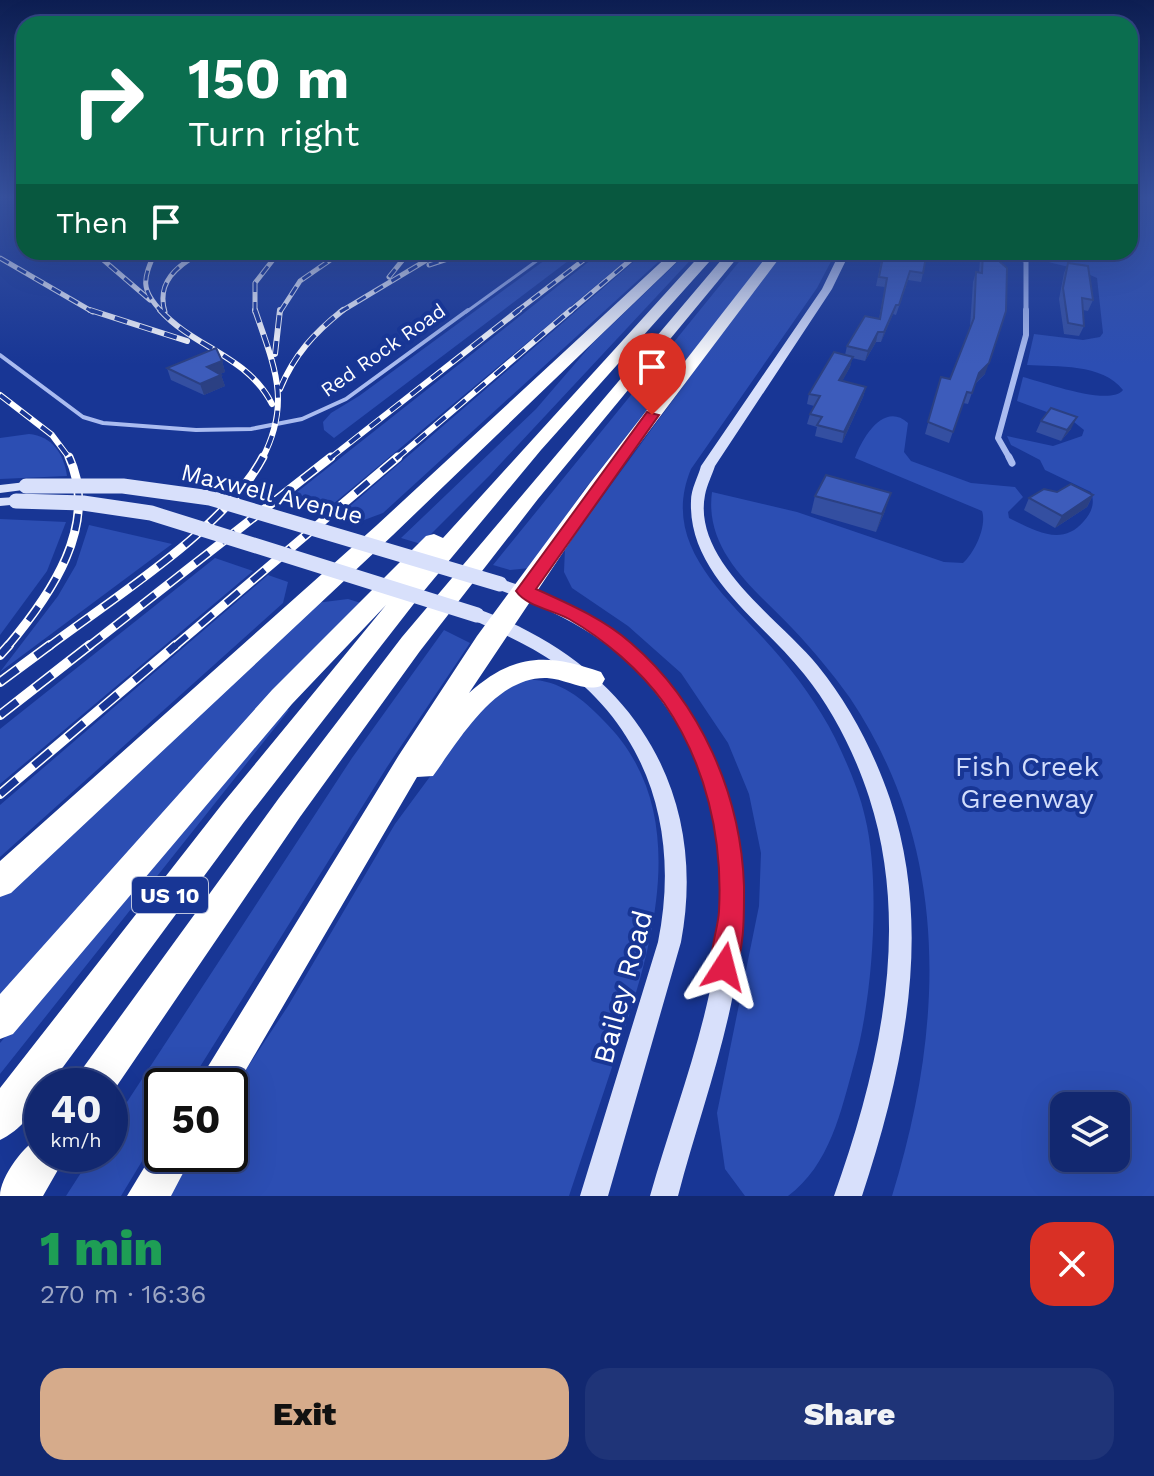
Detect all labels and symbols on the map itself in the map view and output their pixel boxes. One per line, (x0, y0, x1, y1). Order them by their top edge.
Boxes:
street label: Red Rock Road (316, 298, 450, 402)
pin (618, 333, 686, 415)
street label: Maxwell Avenue (178, 458, 366, 530)
park label: Fish Creek Greenway (955, 750, 1099, 815)
road number: US 10 (132, 877, 208, 913)
street label: Bailey Road (587, 907, 659, 1067)
position arrow (682, 925, 766, 1009)
speed limit sign: 50 (144, 1068, 248, 1172)

